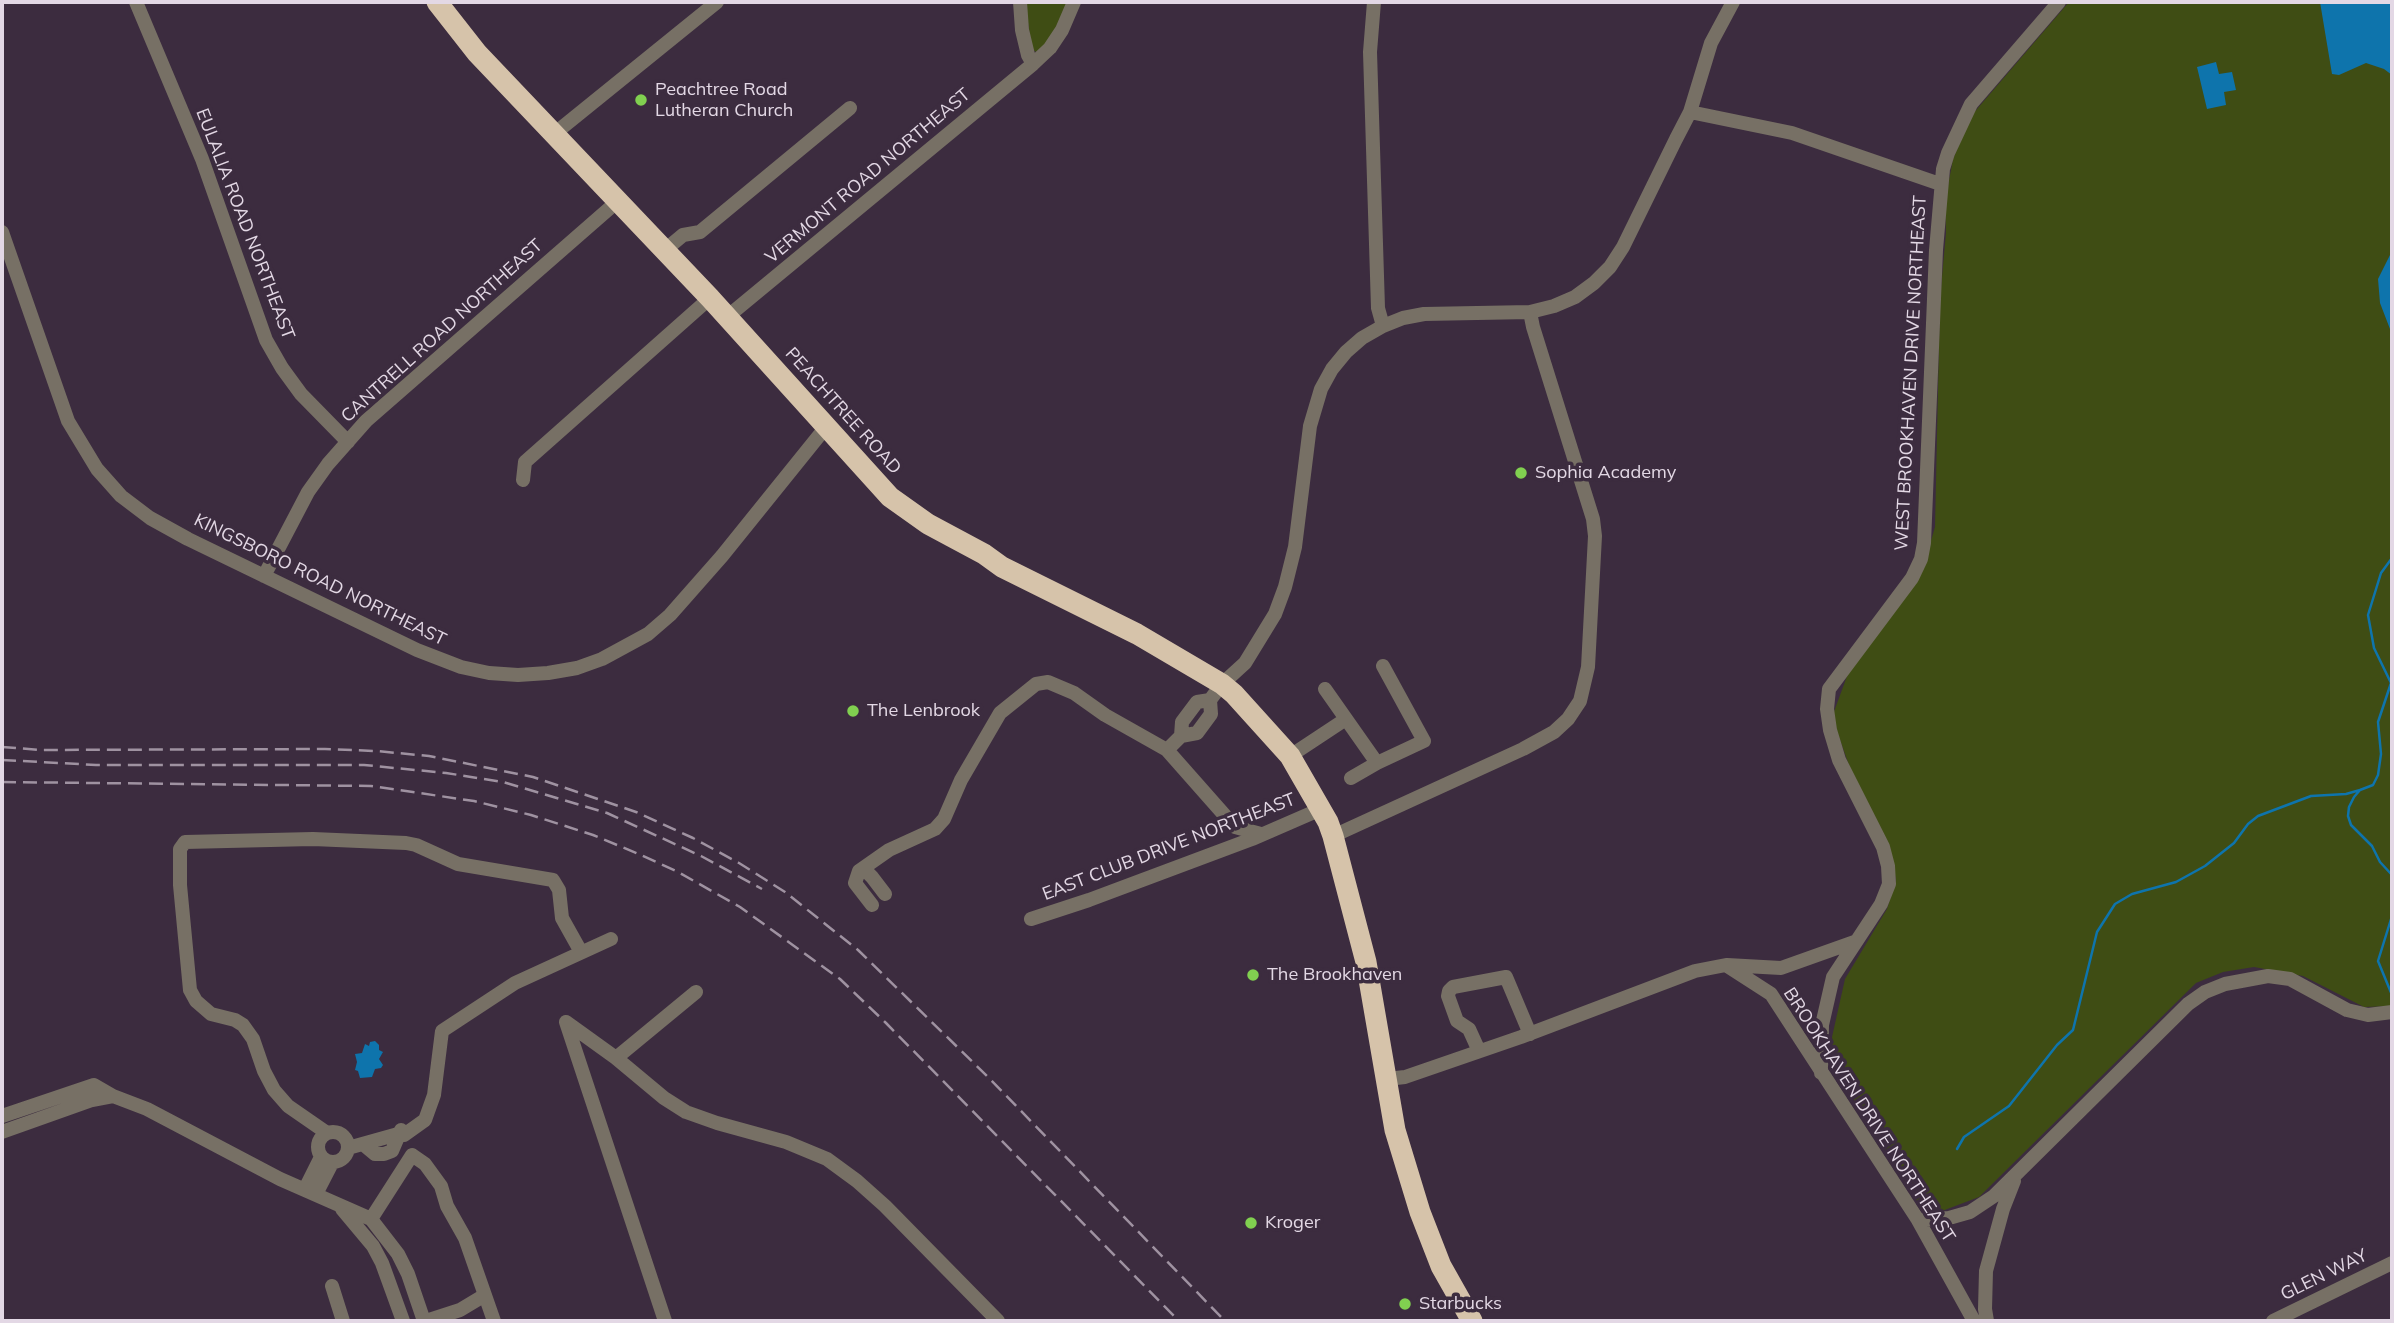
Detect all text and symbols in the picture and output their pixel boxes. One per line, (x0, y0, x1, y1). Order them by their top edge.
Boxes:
place label: Peachtree Road Lutheran Church (655, 79, 793, 122)
street label: VERMONT ROAD NORTHEAST (761, 84, 975, 268)
marker: Peachtree Road Lutheran Church (633, 92, 649, 108)
street label: EULALIA ROAD NORTHEAST (191, 105, 299, 343)
street label: WEST BROOKHAVEN DRIVE NORTHEAST (1891, 195, 1931, 551)
street label: CANTRELL ROAD NORTHEAST (337, 235, 547, 427)
street label: PEACHTREE ROAD (780, 343, 906, 479)
place label: Sophia Academy (1535, 462, 1676, 484)
marker: Sophia Academy (1513, 465, 1529, 481)
street label: KINGSBORO ROAD NORTHEAST (190, 509, 450, 651)
place label: The Lenbrook (867, 700, 980, 722)
marker: The Lenbrook (845, 703, 861, 719)
street label: EAST CLUB DRIVE NORTHEAST (1039, 789, 1299, 905)
place label: The Brookhaven (1267, 964, 1402, 986)
marker: The Brookhaven (1245, 967, 1261, 983)
street label: BROOKHAVEN DRIVE NORTHEAST (1779, 984, 1959, 1246)
place label: Kroger (1265, 1212, 1320, 1234)
marker: Kroger (1243, 1215, 1259, 1231)
street label: GLEN WAY (2277, 1245, 2371, 1305)
place label: Starbucks (1419, 1293, 1502, 1315)
marker: Starbucks (1397, 1296, 1413, 1312)

